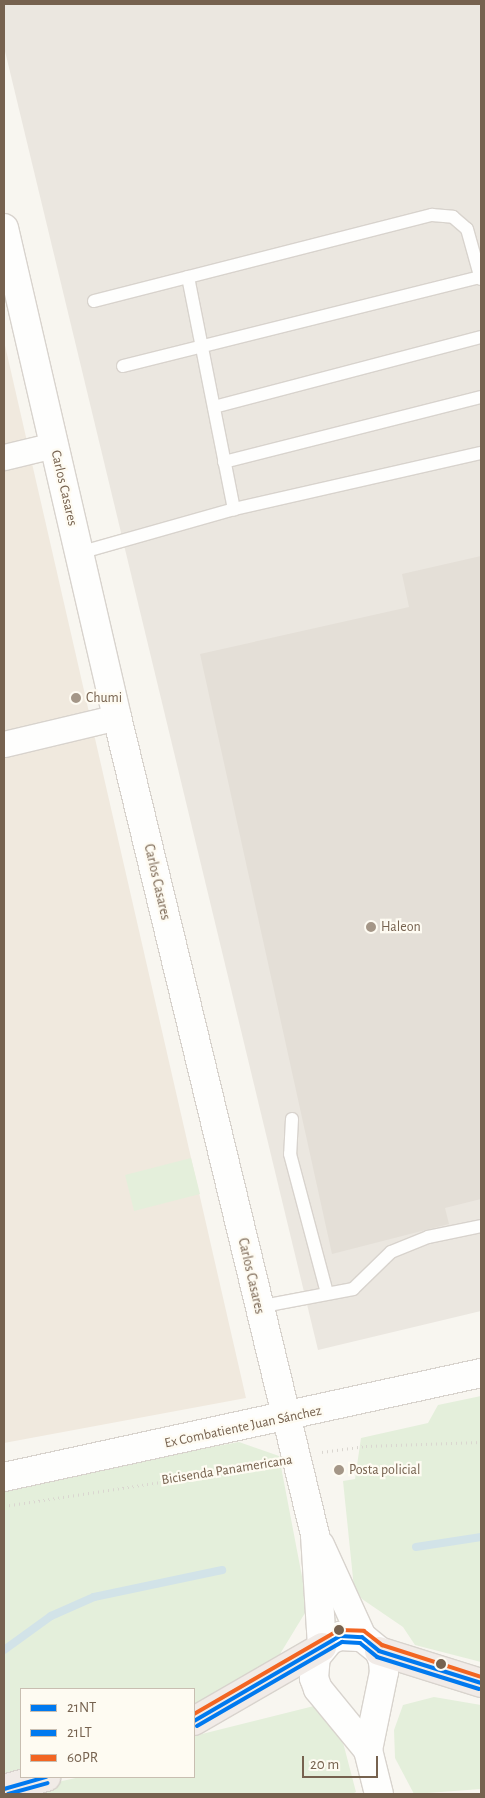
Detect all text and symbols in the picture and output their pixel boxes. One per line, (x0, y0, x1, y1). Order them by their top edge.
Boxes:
street label: Carlos Casares (47, 448, 81, 528)
place label: Chumi (86, 690, 122, 706)
marker: Chumi (70, 692, 82, 704)
street label: Carlos Casares (140, 842, 174, 922)
place label: Haleon (381, 919, 421, 935)
marker: Haleon (365, 921, 377, 933)
street label: Carlos Casares (234, 1236, 268, 1316)
street label: Ex Combatiente Juan Sánchez (163, 1402, 323, 1452)
street label: Bicisenda Panamericana (160, 1451, 294, 1489)
place label: Posta policial (349, 1462, 421, 1478)
marker: Posta policial (333, 1464, 345, 1476)
unlabelled marker (334, 1625, 344, 1635)
unlabelled marker (436, 1659, 446, 1669)
legend (20, 1688, 195, 1778)
text: 21NT (67, 1700, 96, 1715)
text: 21LT (67, 1725, 92, 1740)
scale bar (305, 1746, 381, 1778)
text: 60PR (67, 1750, 98, 1765)
text: 20 m (310, 1757, 339, 1772)

